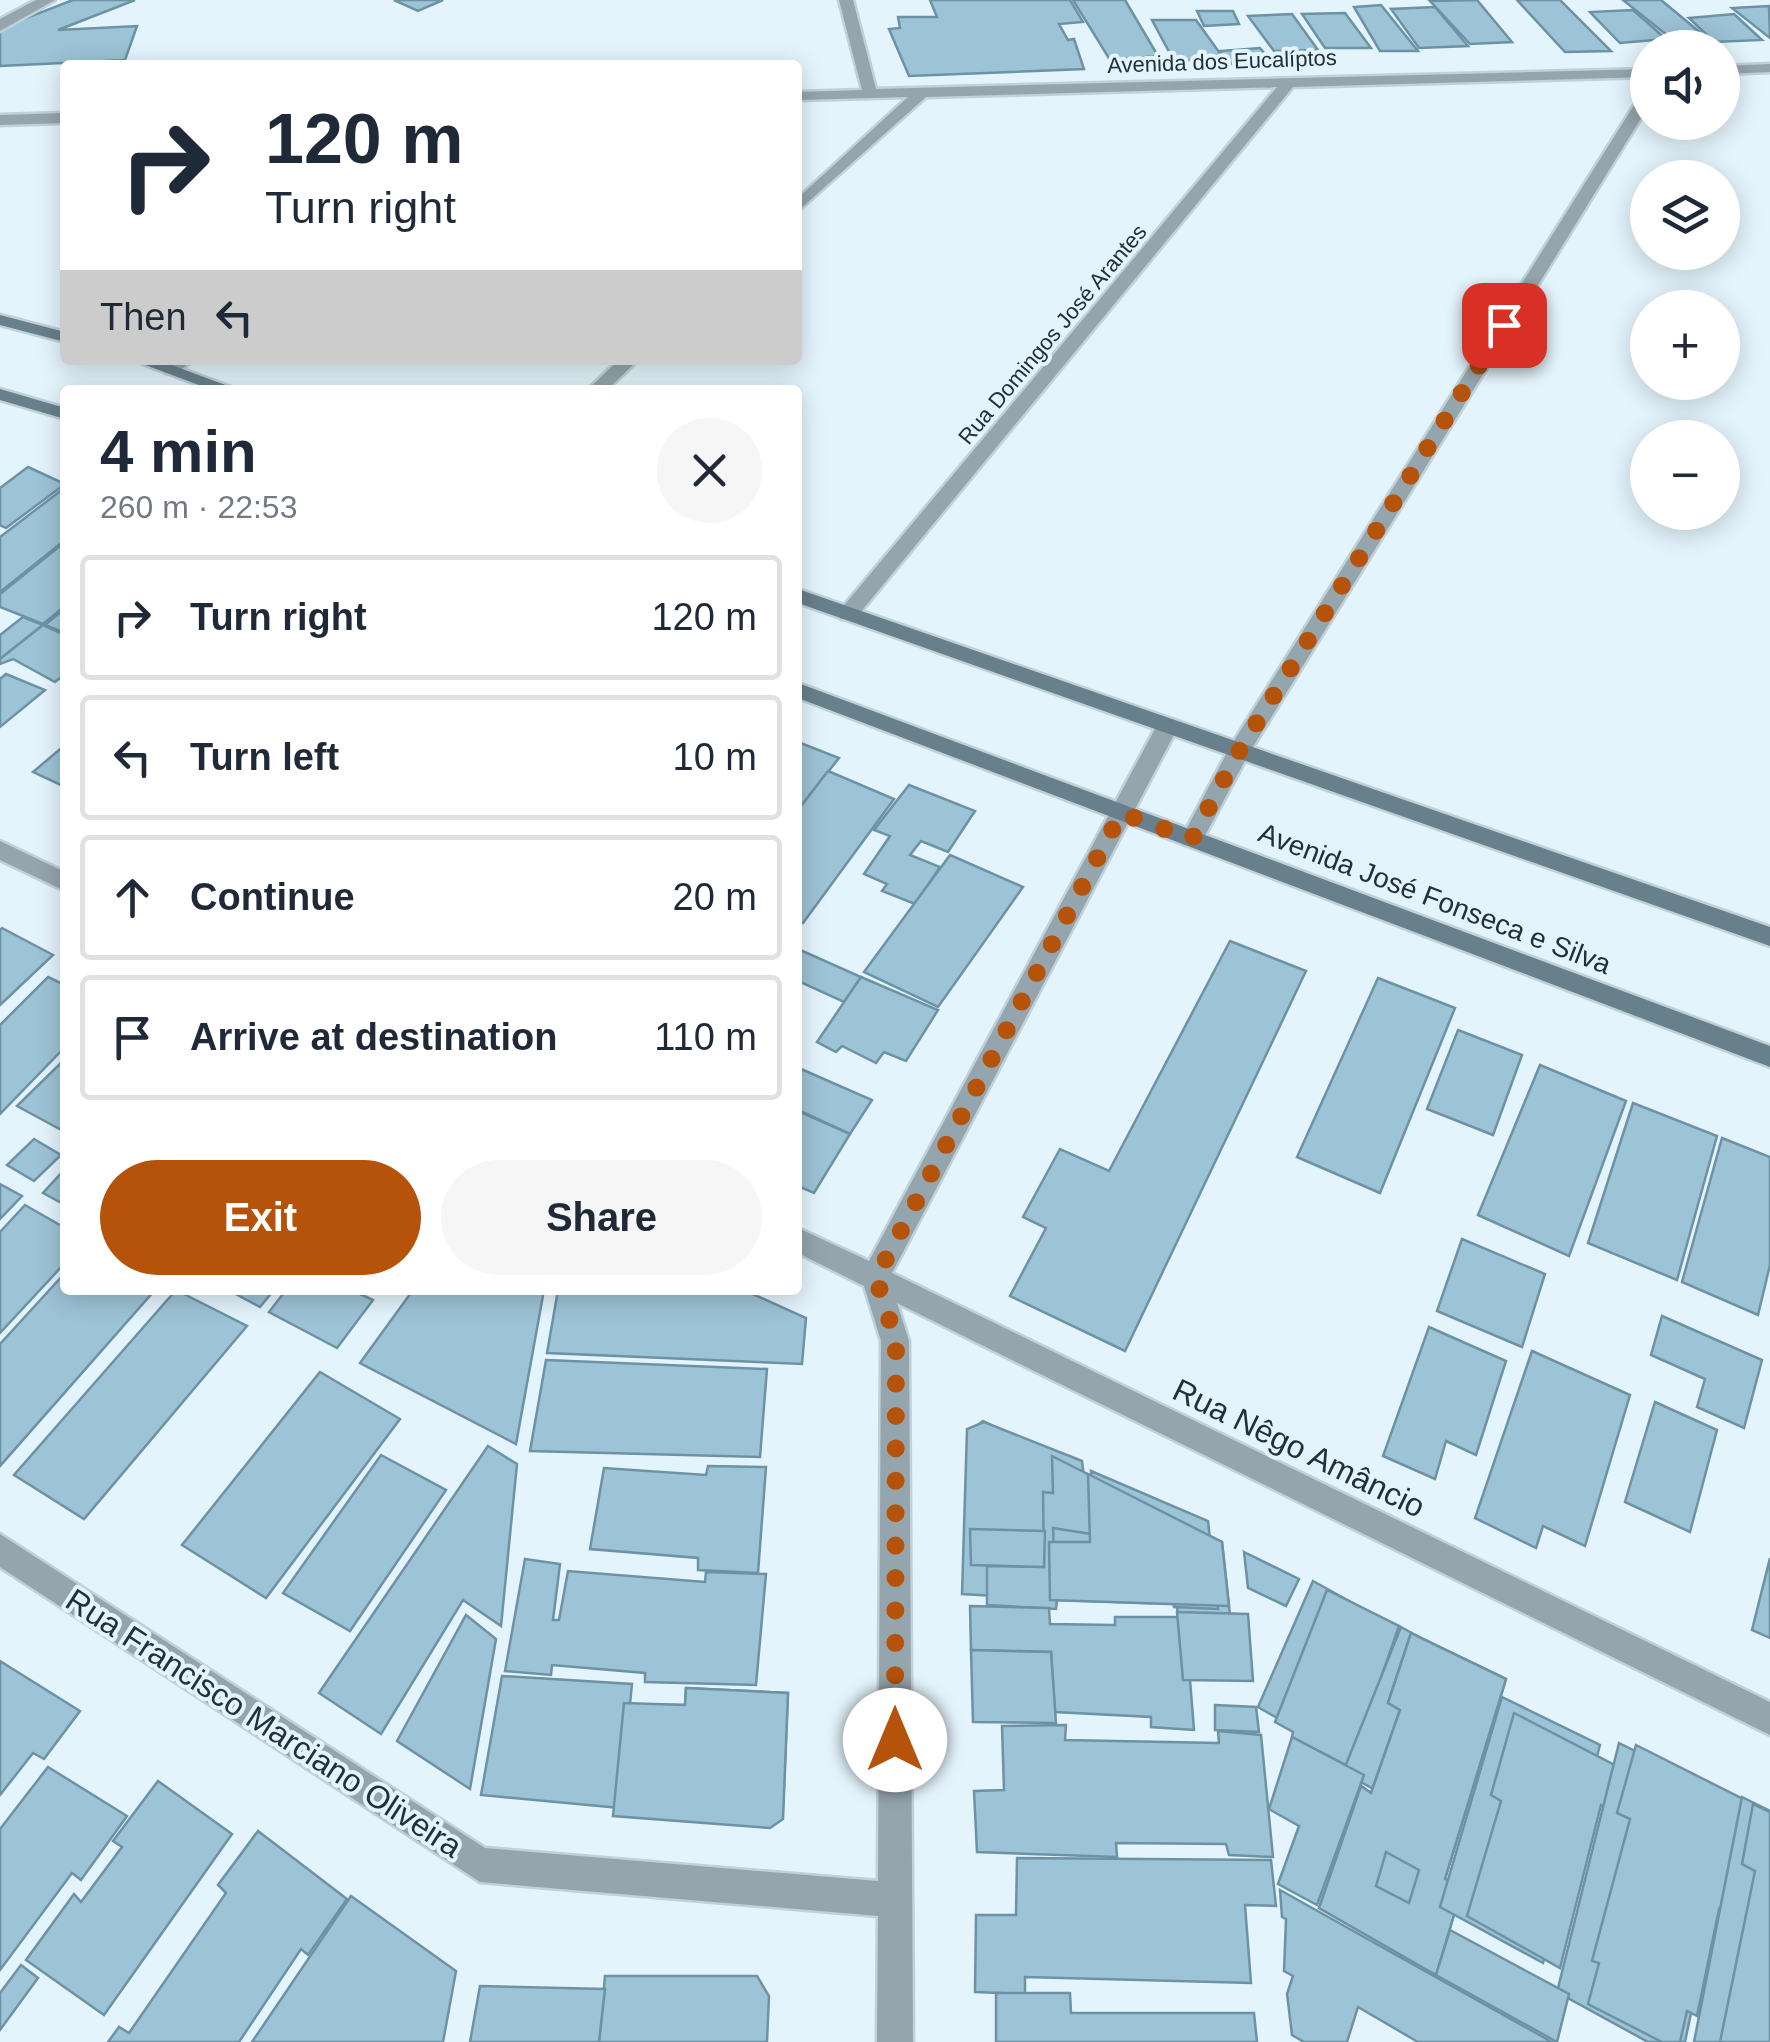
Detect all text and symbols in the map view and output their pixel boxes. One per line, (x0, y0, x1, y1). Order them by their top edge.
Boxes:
map controls (1630, 30, 1740, 530)
button: sound (1630, 30, 1740, 140)
street label: Avenida dos Eucalíptos (1107, 45, 1337, 78)
icon: right (100, 100, 230, 230)
text: 120 m (265, 100, 463, 178)
button: layers (1630, 160, 1740, 270)
text: Turn right (265, 182, 456, 233)
street label: Rua Domingos José Arantes (953, 219, 1152, 449)
pin (1462, 283, 1547, 368)
icon: left (207, 290, 262, 345)
button: + (1630, 290, 1740, 400)
text: Then (100, 296, 187, 338)
icon: arrive (1477, 298, 1532, 353)
text: 4 min (100, 418, 257, 485)
button: close (657, 418, 762, 523)
button: − (1630, 420, 1740, 530)
text: 260 m · 22:53 (100, 489, 297, 525)
icon: right (105, 590, 160, 645)
text: Turn right (190, 596, 367, 638)
text: 120 m (651, 596, 757, 638)
icon: left (105, 730, 160, 785)
text: Turn left (190, 736, 339, 778)
text: 10 m (673, 736, 757, 778)
street label: Avenida José Fonseca e Silva (1254, 817, 1616, 980)
icon: ahead (105, 870, 160, 925)
text: Continue (190, 876, 355, 918)
text: 20 m (673, 876, 757, 918)
icon: arrive (105, 1010, 160, 1065)
text: Arrive at destination (190, 1016, 557, 1058)
text: 110 m (654, 1016, 757, 1058)
button: Exit (100, 1160, 421, 1275)
button: Share (441, 1160, 762, 1275)
street label: Rua Nêgo Amâncio (1167, 1371, 1431, 1525)
street label: Rua Francisco Marciano Oliveira (60, 1582, 469, 1865)
position arrow (843, 1688, 947, 1792)

